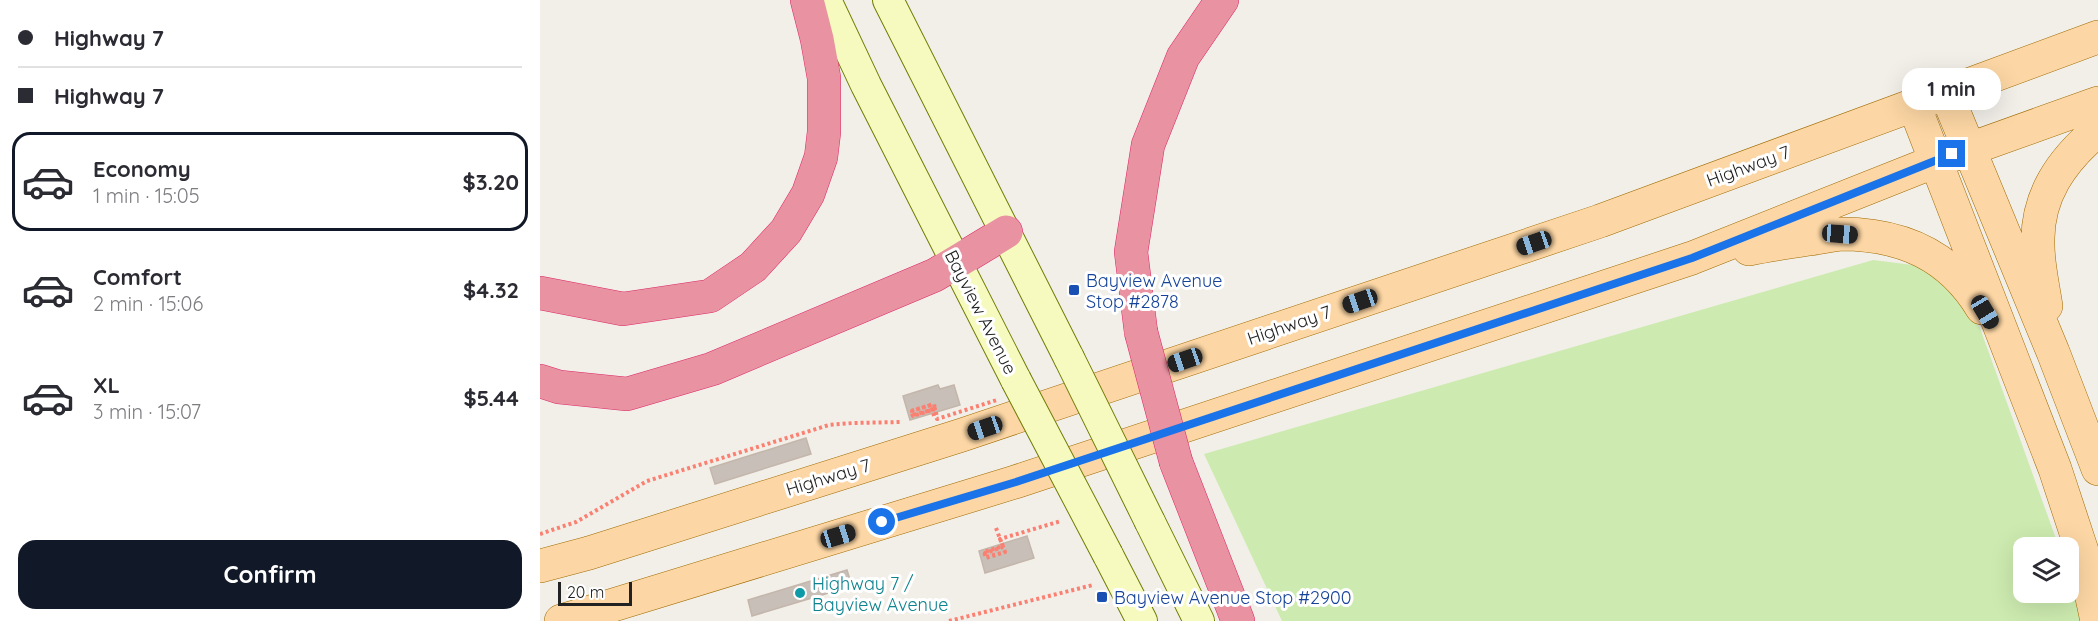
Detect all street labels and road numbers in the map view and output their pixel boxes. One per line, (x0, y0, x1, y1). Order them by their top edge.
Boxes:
street label: Highway 7 (1703, 140, 1793, 192)
street label: Bayview Avenue (940, 246, 1022, 378)
street label: Highway 7 (1244, 300, 1334, 350)
street label: Highway 7 (783, 453, 873, 501)

